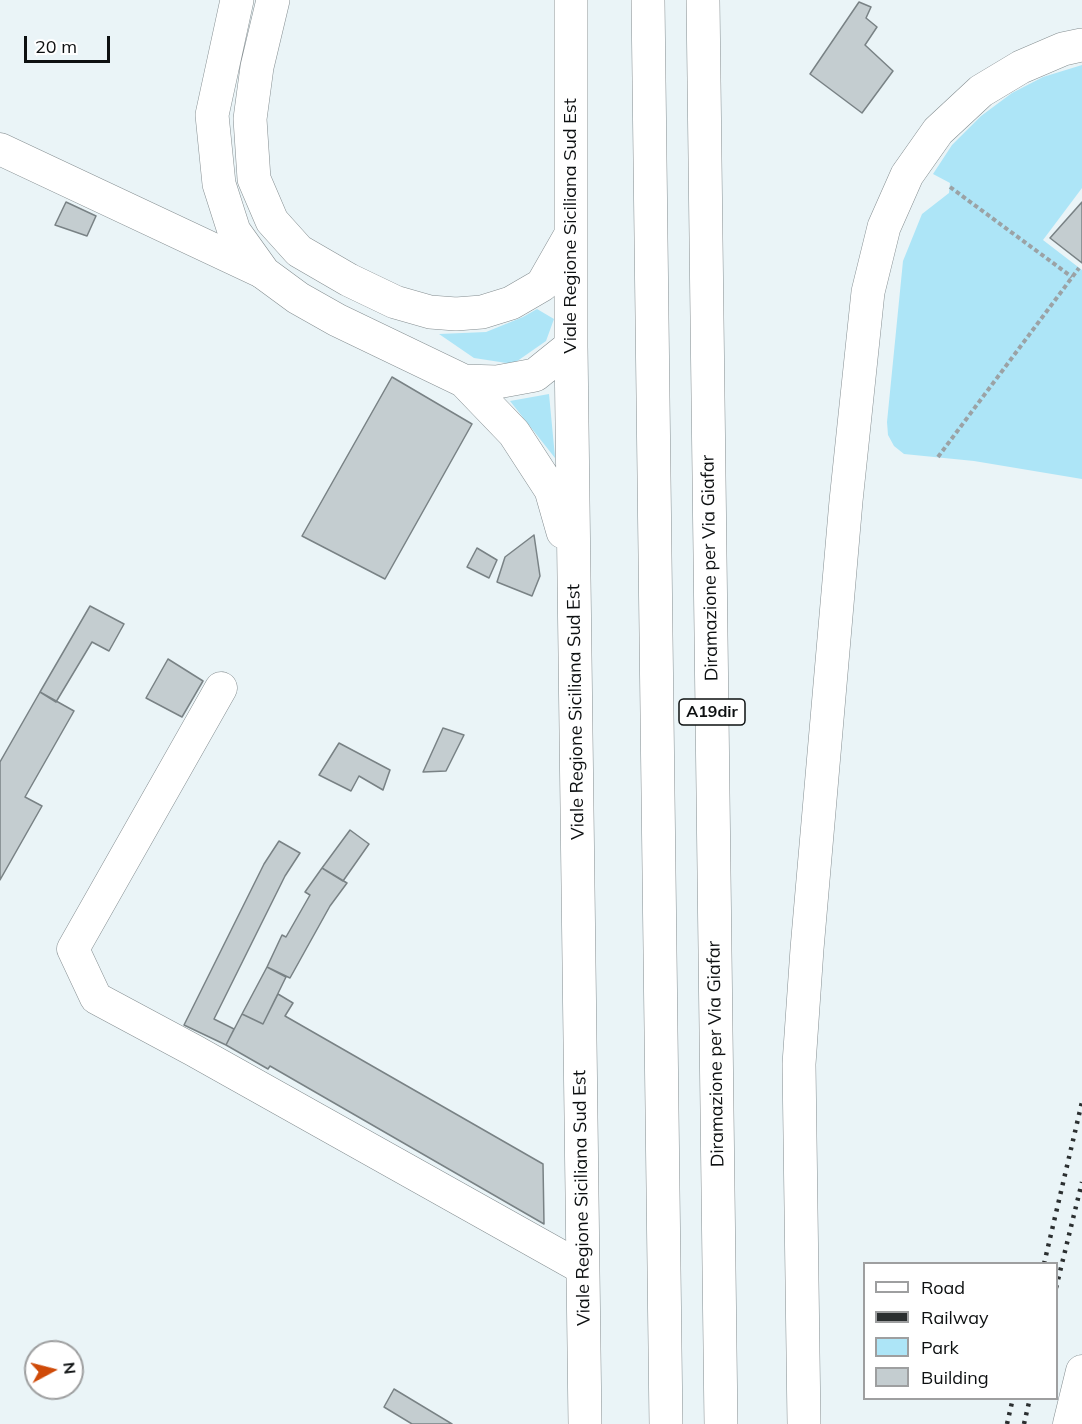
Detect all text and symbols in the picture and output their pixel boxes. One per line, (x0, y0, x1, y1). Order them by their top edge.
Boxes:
scale bar (27, 24, 112, 62)
text: 20 m (35, 35, 77, 58)
street label: Viale Regione Siciliana Sud Est (560, 98, 582, 354)
street label: Diramazione per Via Giafar (697, 455, 723, 681)
street label: Viale Regione Siciliana Sud Est (563, 584, 589, 840)
road number: A19dir (679, 699, 745, 725)
street label: Diramazione per Via Giafar (703, 941, 729, 1167)
street label: Viale Regione Siciliana Sud Est (569, 1070, 595, 1326)
legend (863, 1262, 1058, 1400)
text: Road (921, 1276, 965, 1299)
text: Railway (921, 1306, 989, 1329)
text: Park (921, 1336, 959, 1359)
north arrow (24, 1340, 84, 1400)
text: N (59, 1361, 81, 1375)
text: Building (921, 1366, 989, 1389)

